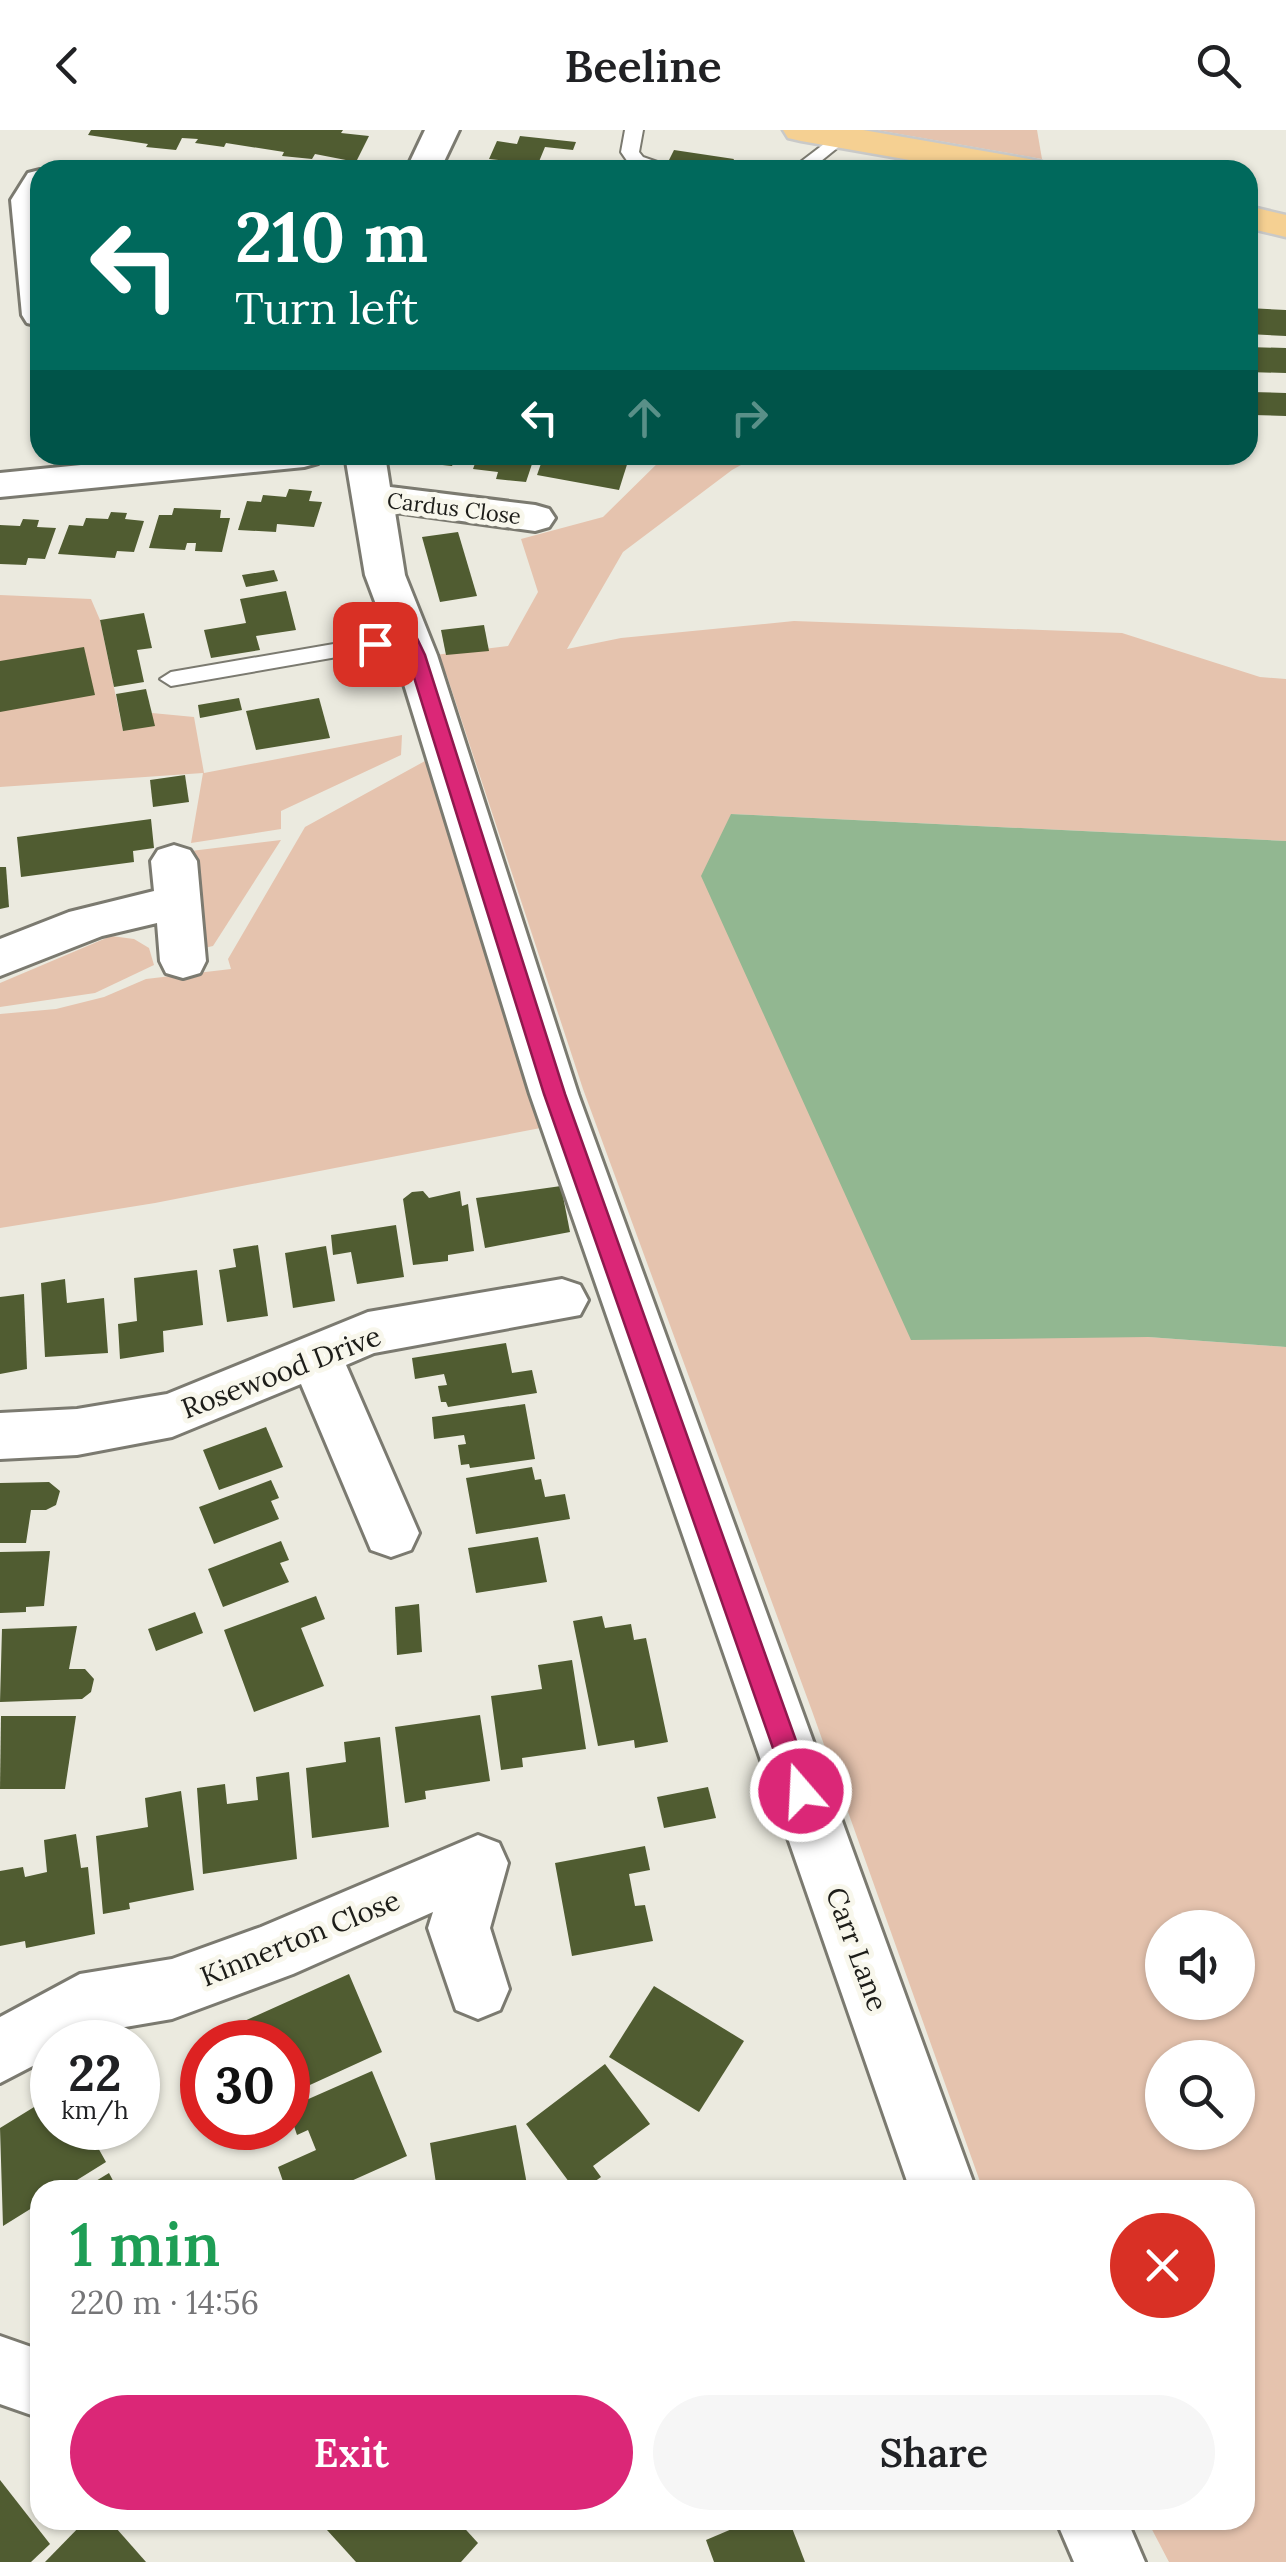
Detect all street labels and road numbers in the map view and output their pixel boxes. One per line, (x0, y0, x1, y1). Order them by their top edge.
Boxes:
street label: Cardus Close (385, 486, 523, 530)
street label: Rosewood Drive (176, 1317, 386, 1427)
street label: Kinnerton Close (195, 1882, 405, 1994)
street label: Carr Lane (818, 1882, 896, 2016)

